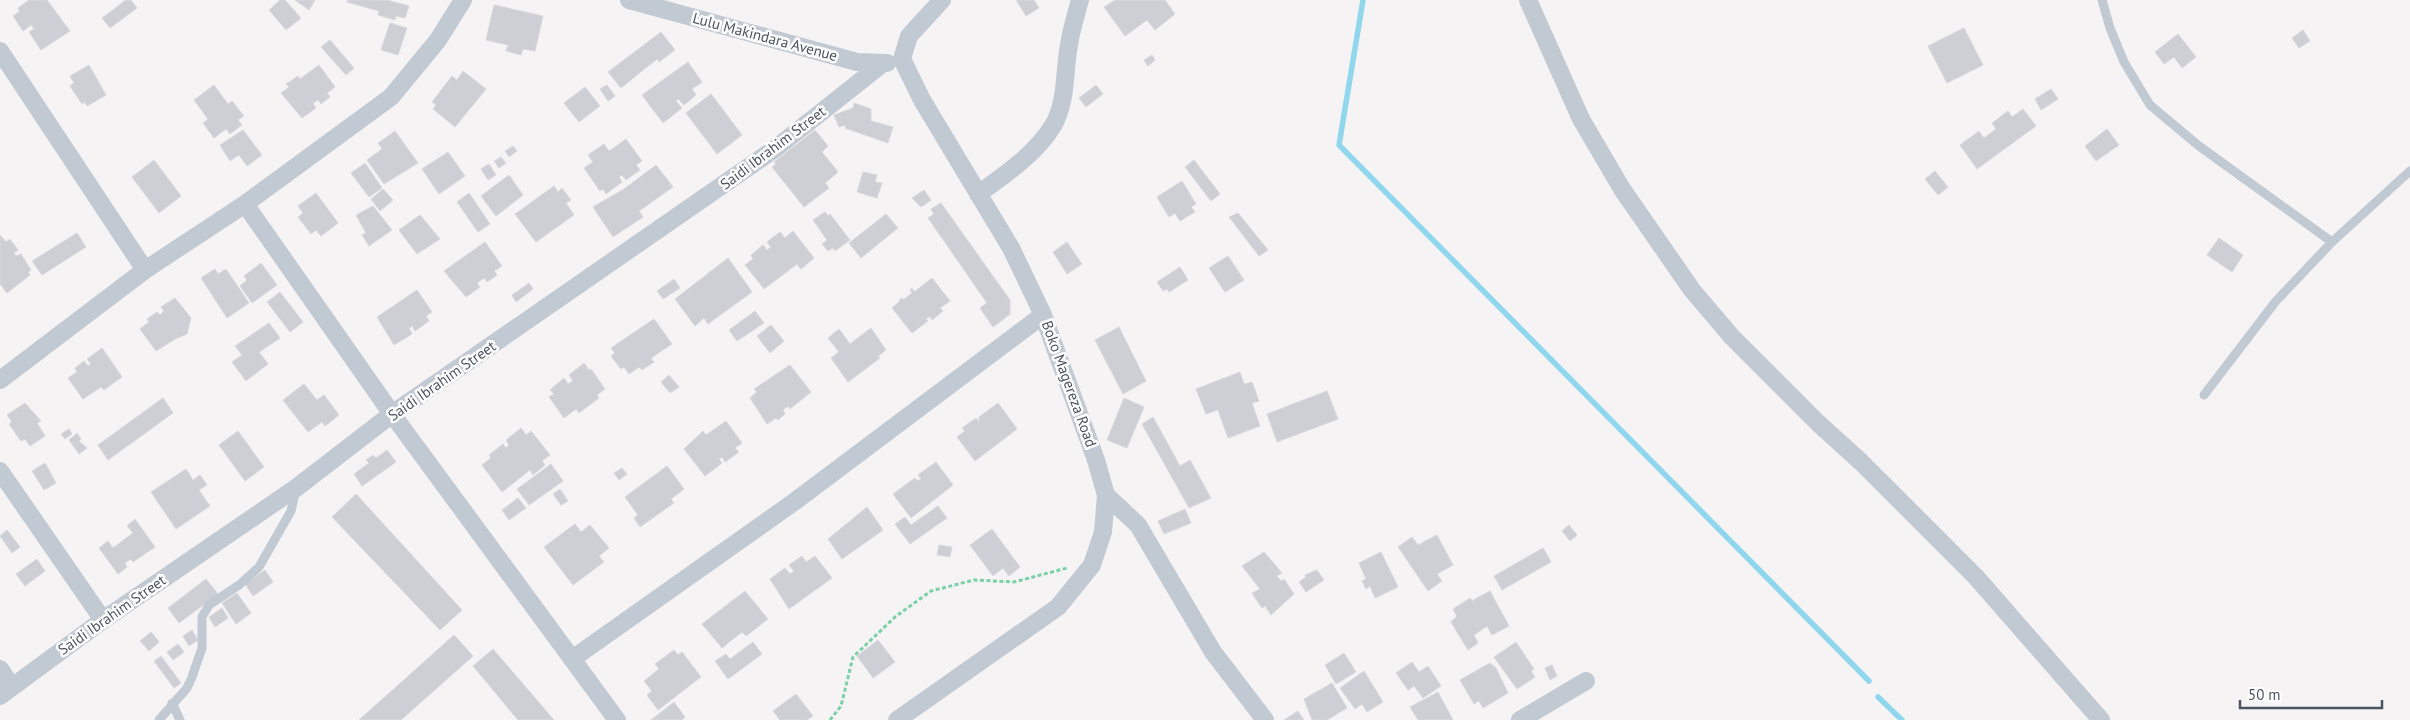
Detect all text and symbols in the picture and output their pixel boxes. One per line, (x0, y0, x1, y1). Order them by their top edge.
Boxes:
street label: Lulu Makindara Avenue (691, 8, 840, 65)
street label: Saidi Ibrahim Street (716, 102, 829, 193)
street label: Boko Magereza Road (1038, 318, 1101, 450)
street label: Saidi Ibrahim Street (384, 336, 499, 425)
street label: Saidi Ibrahim Street (54, 570, 169, 659)
scale bar (2240, 678, 2382, 710)
text: 50 m (2248, 685, 2281, 704)

